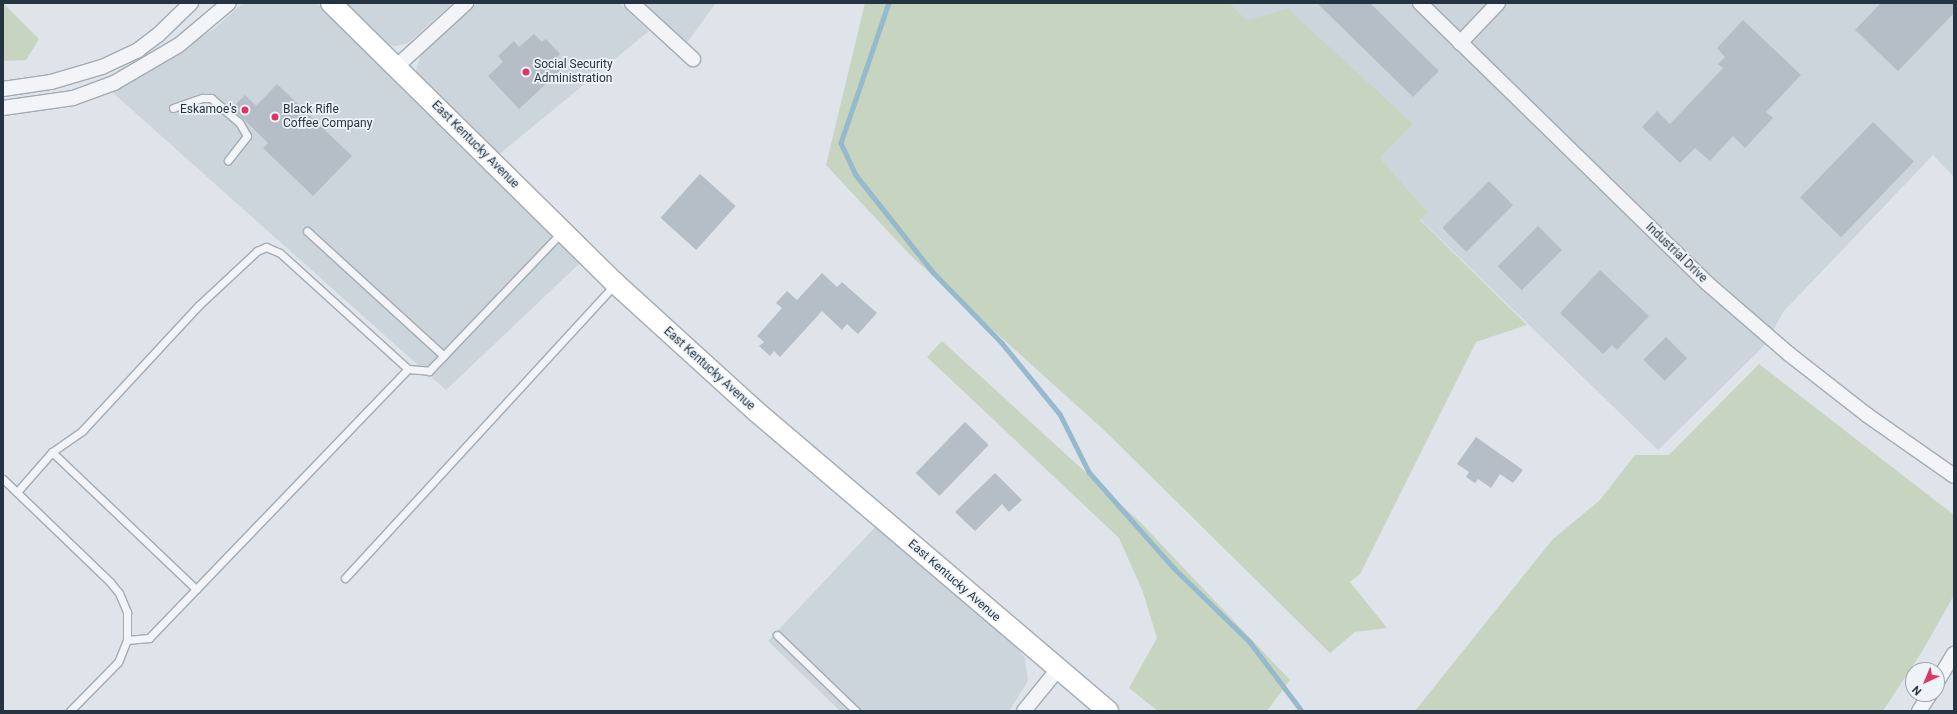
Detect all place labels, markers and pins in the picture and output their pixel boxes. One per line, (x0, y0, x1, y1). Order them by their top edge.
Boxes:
place label: Social Security Administration (534, 58, 613, 86)
marker: Social Security Administration (521, 67, 531, 77)
place label: Eskamoe's (180, 103, 237, 117)
place label: Black Rifle Coffee Company (283, 103, 372, 131)
marker: Eskamoe's (240, 105, 250, 115)
marker: Black Rifle Coffee Company (270, 112, 280, 122)

